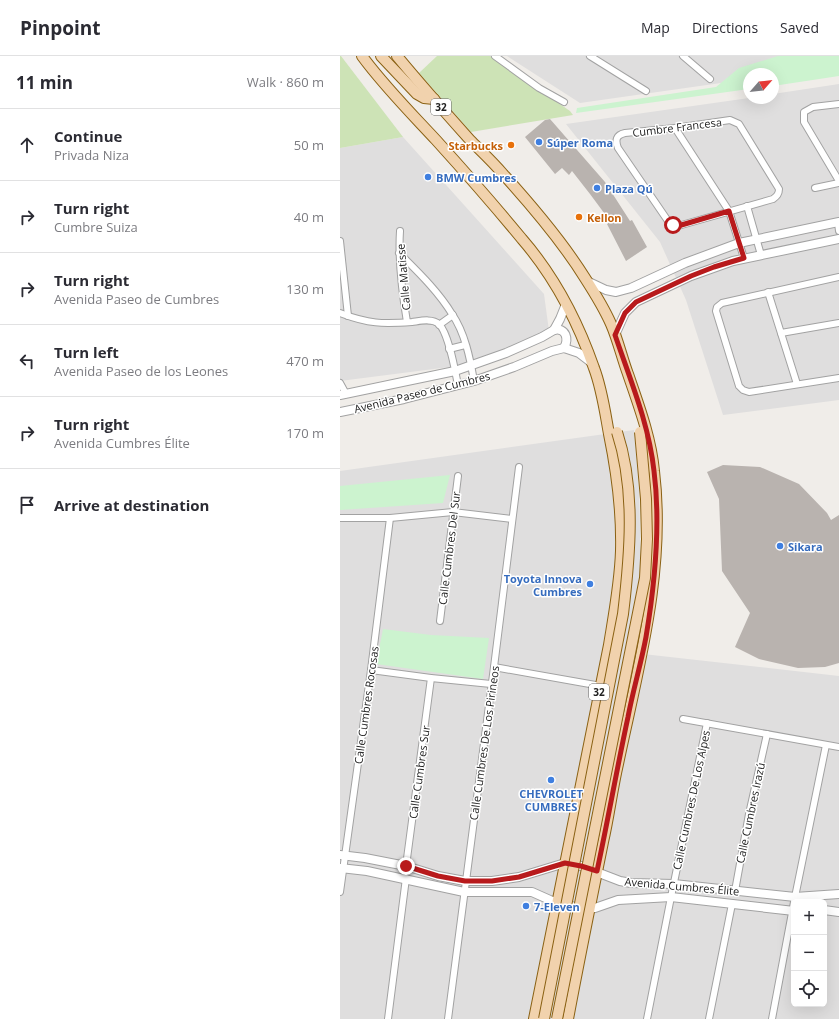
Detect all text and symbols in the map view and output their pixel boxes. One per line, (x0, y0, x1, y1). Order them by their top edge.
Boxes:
text: Pinpoint (20, 15, 101, 41)
text: Map (641, 18, 670, 37)
text: Directions (692, 18, 758, 37)
text: Saved (780, 18, 819, 37)
north arrow (743, 68, 779, 104)
text: 11 min (16, 71, 73, 94)
text: Walk · 860 m (247, 73, 324, 91)
road number: 32 (431, 99, 451, 115)
street label: Cumbre Francesa (631, 114, 723, 140)
text: Continue (54, 126, 122, 146)
icon: ahead (16, 134, 38, 156)
place label: Súper Roma (547, 135, 613, 150)
text: 50 m (294, 136, 324, 154)
marker: Súper Roma (534, 137, 544, 147)
place label: Starbucks (448, 138, 504, 153)
marker: Starbucks (506, 140, 516, 150)
text: Privada Niza (54, 146, 129, 164)
place label: BMW Cumbres (436, 170, 517, 185)
marker: BMW Cumbres (423, 172, 433, 182)
place label: Plaza Qú (605, 181, 653, 196)
marker: Plaza Qú (592, 183, 602, 193)
text: Turn right (54, 198, 129, 218)
icon: right (16, 206, 38, 228)
text: 40 m (294, 208, 324, 226)
place label: Kellon (587, 210, 622, 225)
marker: Kellon (574, 212, 584, 222)
route start (664, 216, 682, 234)
text: Cumbre Suiza (54, 218, 138, 236)
street label: Calle Matisse (393, 243, 413, 311)
text: Turn right (54, 270, 129, 290)
icon: right (16, 278, 38, 300)
text: 130 m (286, 280, 324, 298)
text: Avenida Paseo de Cumbres (54, 290, 219, 308)
text: Turn left (54, 342, 119, 362)
icon: left (16, 350, 38, 372)
text: 470 m (286, 352, 324, 370)
text: Avenida Paseo de los Leones (54, 362, 228, 380)
street label: Avenida Paseo de Cumbres (352, 368, 492, 416)
text: Turn right (54, 414, 129, 434)
icon: right (16, 422, 38, 444)
text: 170 m (286, 424, 324, 442)
text: Avenida Cumbres Élite (54, 434, 190, 452)
street label: Calle Cumbres Del Sur (435, 490, 463, 606)
icon: arrive (16, 494, 38, 516)
text: Arrive at destination (54, 495, 209, 515)
place label: Sikara (788, 539, 823, 554)
marker: Sikara (775, 541, 785, 551)
place label: Toyota Innova Cumbres (504, 571, 583, 599)
marker: Toyota Innova Cumbres (585, 579, 595, 589)
street label: Calle Cumbres Rocosas (350, 645, 382, 765)
street label: Calle Cumbres De Los Pirineos (466, 665, 502, 821)
road number: 32 (589, 684, 609, 700)
street label: Calle Cumbres Sur (405, 724, 433, 820)
street label: Calle Cumbres De Los Alpes (669, 729, 713, 871)
street label: Calle Cumbres Irazú (732, 761, 768, 865)
marker: CHEVROLET CUMBRES (546, 775, 556, 785)
place label: CHEVROLET CUMBRES (519, 786, 583, 814)
route end (397, 857, 415, 875)
street label: Avenida Cumbres Élite (624, 874, 740, 898)
place label: 7-Eleven (534, 899, 580, 914)
map controls (791, 899, 827, 1007)
button: + (791, 899, 827, 935)
marker: 7-Eleven (521, 901, 531, 911)
button: − (791, 935, 827, 971)
button: locate (791, 971, 827, 1007)

